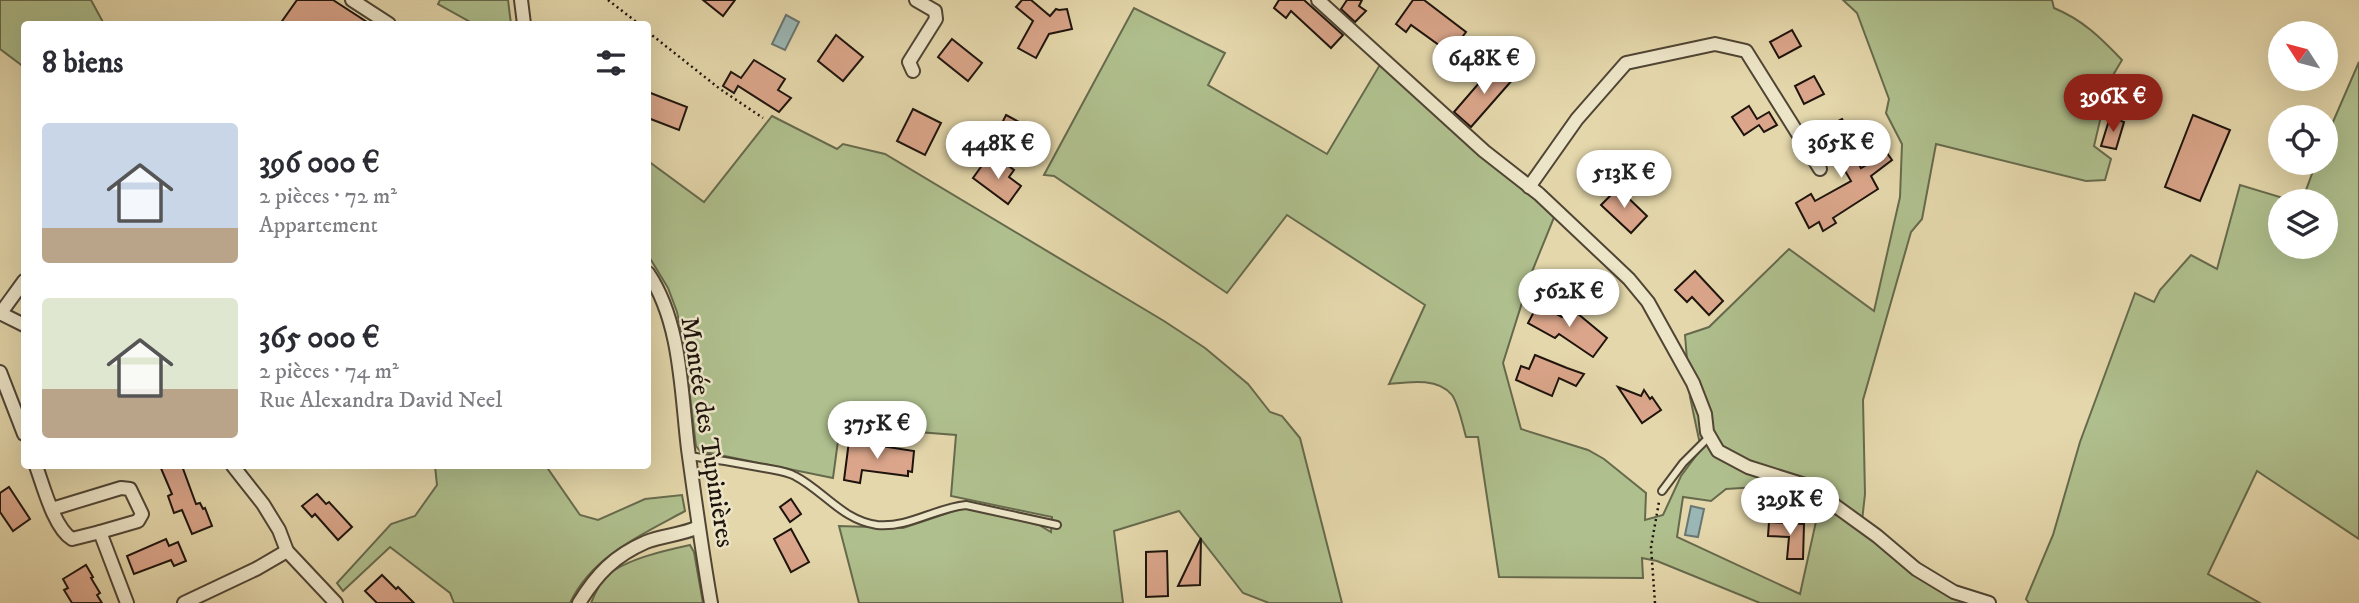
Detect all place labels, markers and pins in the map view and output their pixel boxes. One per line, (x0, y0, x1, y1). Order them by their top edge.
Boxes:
pin: 648K € (1427, 36, 1541, 96)
pin: 396K € (2056, 74, 2170, 134)
pin: 365K € (1784, 120, 1898, 180)
pin: 448K € (941, 122, 1055, 181)
pin: 513K € (1567, 150, 1681, 210)
pin: 562K € (1512, 270, 1626, 329)
pin: 375K € (820, 402, 934, 461)
pin: 329K € (1733, 477, 1847, 537)

